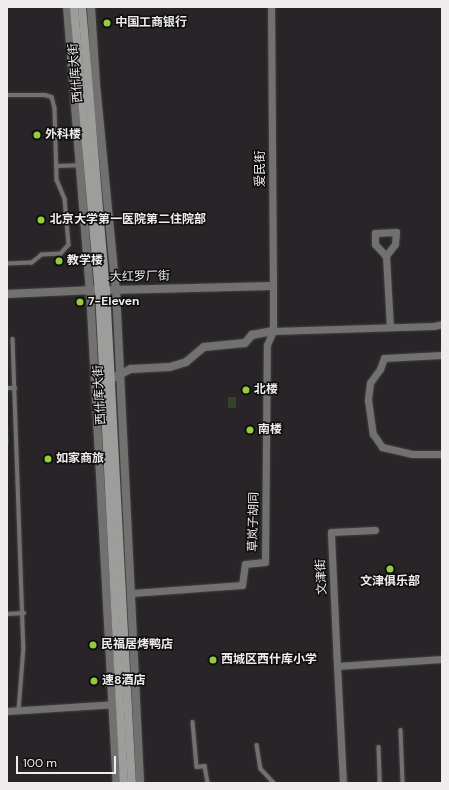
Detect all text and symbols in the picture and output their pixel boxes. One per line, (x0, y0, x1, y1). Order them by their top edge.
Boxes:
place label: 中国工商银行 (115, 16, 187, 30)
marker: 中国工商银行 (102, 18, 112, 28)
street label: 西什库大街 (66, 42, 86, 104)
place label: 外科楼 (45, 128, 81, 142)
marker: 外科楼 (32, 130, 42, 140)
street label: 爱民街 (254, 151, 268, 187)
place label: 北京大学第一医院第二住院部 (50, 213, 206, 227)
marker: 北京大学第一医院第二住院部 (35, 214, 47, 226)
place label: 教学楼 (67, 254, 103, 268)
marker: 教学楼 (54, 256, 64, 266)
street label: 大红罗厂街 (110, 269, 170, 285)
place label: 7-Eleven (88, 295, 140, 309)
marker: 7-Eleven (75, 297, 85, 307)
street label: 西什库大街 (91, 365, 109, 425)
place label: 北楼 (254, 383, 278, 397)
marker: 北楼 (241, 385, 251, 395)
place label: 南楼 (258, 423, 282, 437)
marker: 南楼 (245, 425, 255, 435)
place label: 如家商旅 (56, 452, 104, 466)
marker: 如家商旅 (43, 454, 53, 464)
street label: 草岚子胡同 (246, 492, 262, 552)
street label: 文津街 (314, 559, 330, 595)
marker: 文津俱乐部 (385, 564, 395, 574)
place label: 文津俱乐部 (360, 575, 420, 589)
place label: 民福居烤鸭店 (101, 638, 173, 652)
marker: 民福居烤鸭店 (88, 640, 98, 650)
place label: 西城区西什库小学 (221, 653, 317, 667)
marker: 西城区西什库小学 (208, 655, 218, 665)
place label: 速8酒店 (102, 674, 146, 688)
marker: 速8酒店 (89, 676, 99, 686)
scale bar (18, 748, 118, 774)
text: 100 m (23, 755, 57, 771)

